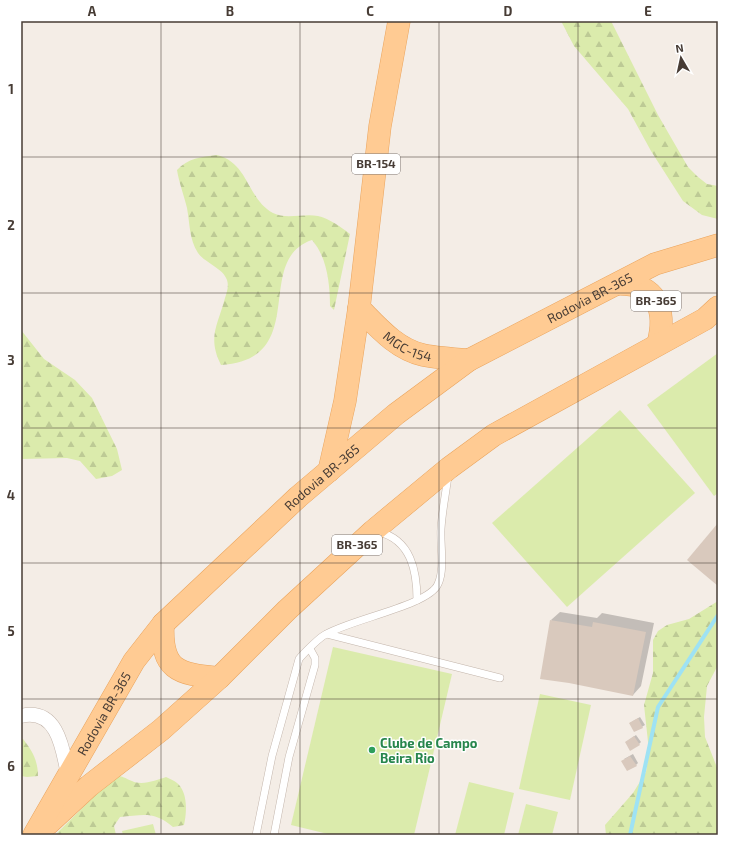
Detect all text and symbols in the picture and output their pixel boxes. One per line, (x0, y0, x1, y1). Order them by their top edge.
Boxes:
text: A (88, 3, 97, 19)
text: B (226, 3, 234, 19)
text: C (366, 3, 374, 19)
text: D (504, 3, 513, 19)
text: E (644, 3, 652, 19)
north arrow (661, 38, 701, 78)
text: N (674, 41, 684, 55)
text: 1 (8, 81, 14, 97)
road number: BR-154 (352, 154, 400, 174)
text: 2 (7, 217, 15, 233)
street label: Rodovia BR-365 (544, 269, 635, 326)
road number: BR-365 (631, 291, 681, 311)
street label: MGC-154 (380, 328, 433, 364)
text: 3 (7, 352, 15, 368)
street label: Rodovia BR-365 (281, 441, 363, 514)
text: 4 (7, 487, 15, 503)
road number: BR-365 (332, 535, 382, 555)
text: 5 (7, 623, 15, 639)
street label: Rodovia BR-365 (73, 669, 134, 758)
place label: Clube de Campo Beira Rio (380, 735, 478, 766)
marker: Clube de Campo Beira Rio (367, 745, 377, 755)
text: 6 (7, 758, 15, 774)

